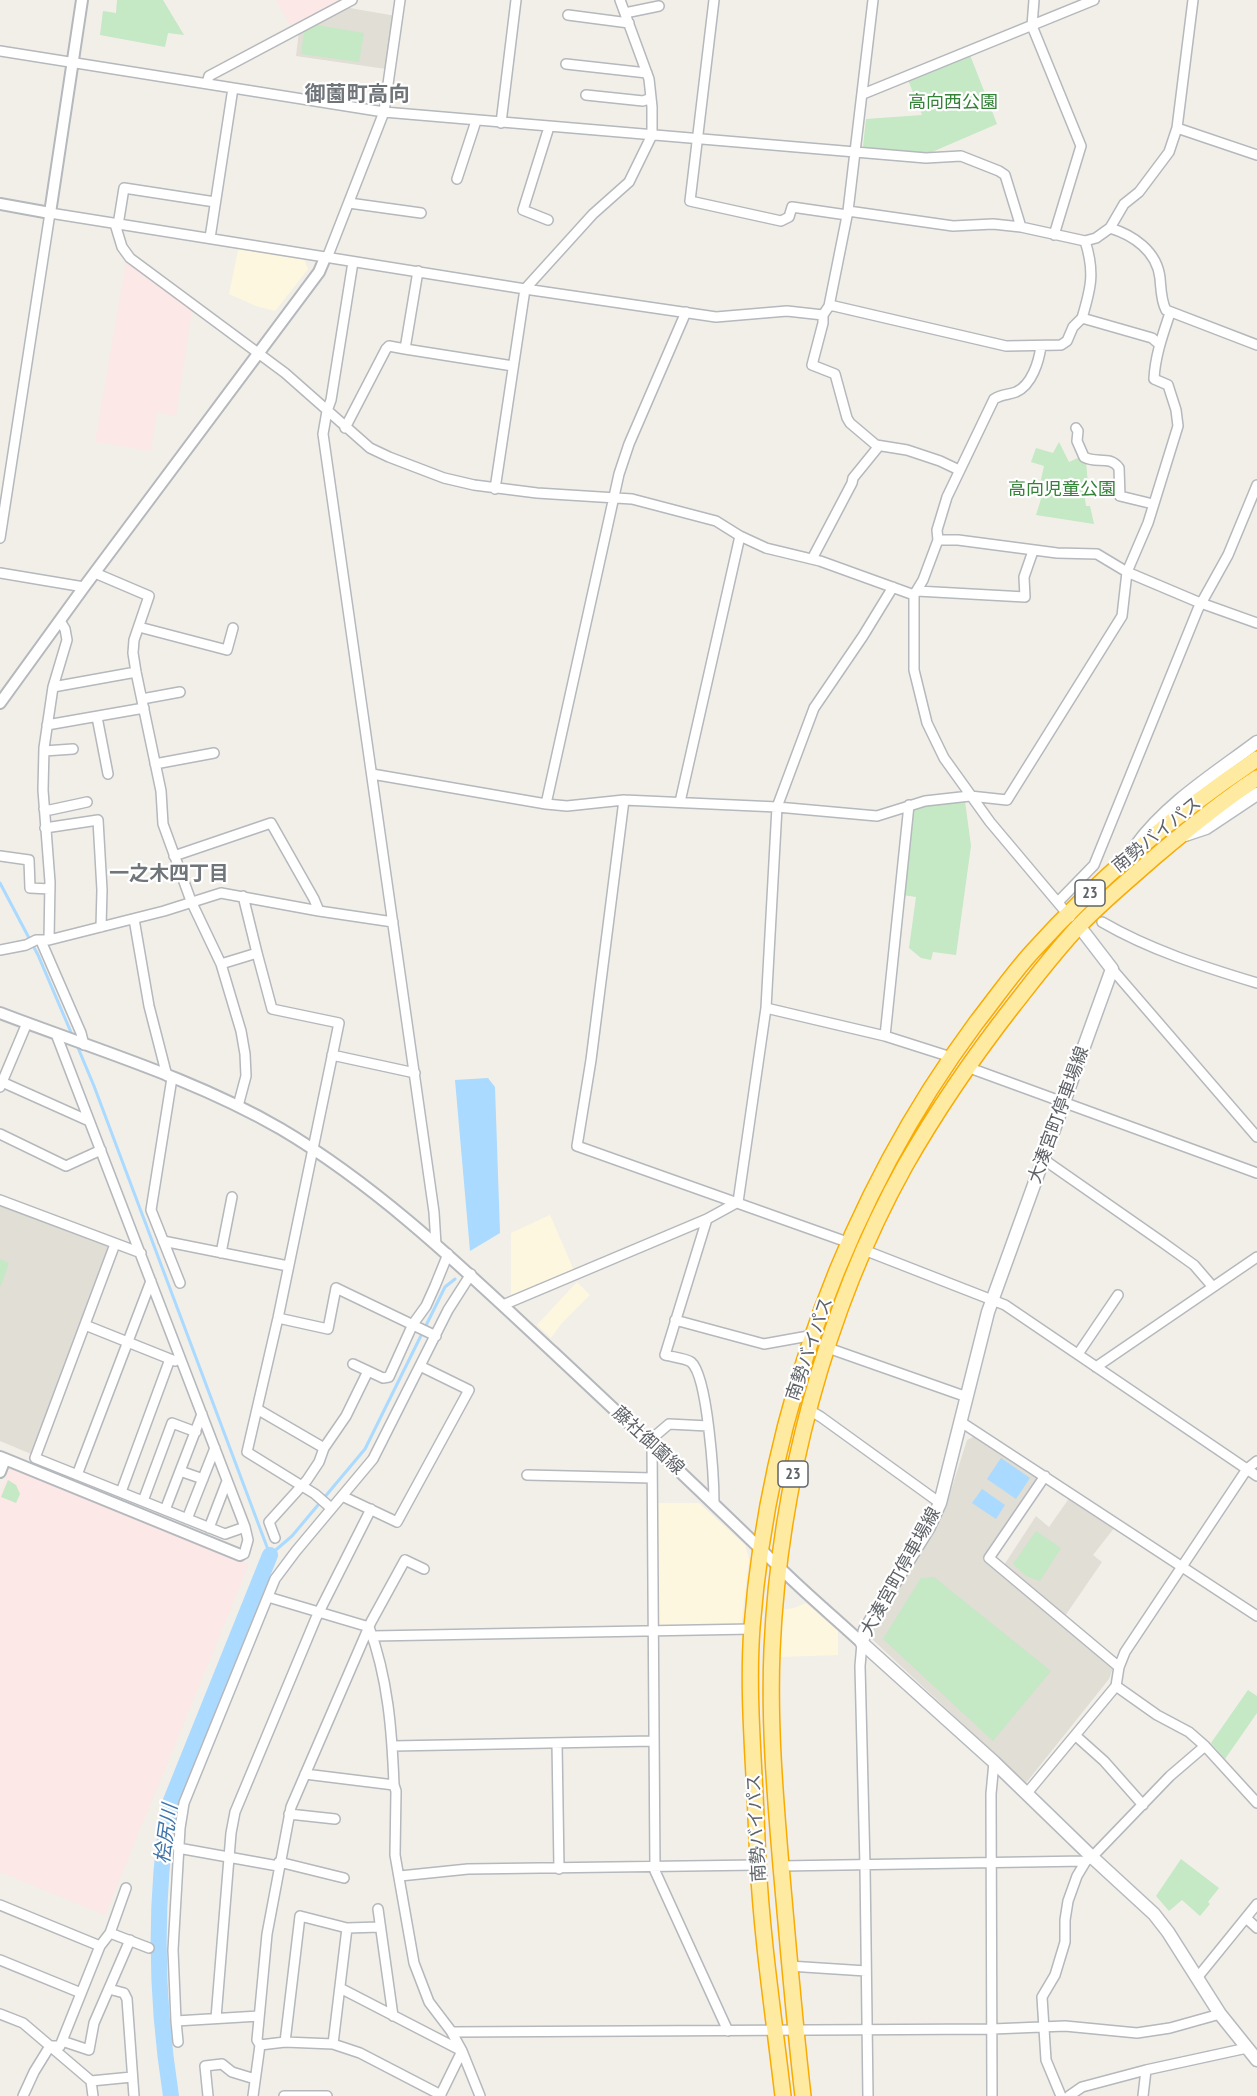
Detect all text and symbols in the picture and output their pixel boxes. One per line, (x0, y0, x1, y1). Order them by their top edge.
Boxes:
district label: 御薗町高向 (305, 82, 409, 108)
park label: 高向西公園 (908, 92, 998, 114)
park label: 高向児童公園 (1008, 479, 1116, 501)
street label: 南勢バイパス (1108, 793, 1206, 877)
district label: 一之木四丁目 (109, 862, 229, 886)
road number: 23 (1075, 880, 1105, 906)
street label: 大湊宮町停車場線 (1024, 1044, 1094, 1186)
street label: 南勢バイパス (782, 1294, 838, 1404)
street label: 藤社御薗線 (608, 1402, 688, 1480)
road number: 23 (778, 1461, 808, 1487)
street label: 大湊宮町停車場線 (857, 1504, 945, 1640)
street label: 南勢バイパス (743, 1774, 771, 1882)
water label: 桧尻川 (151, 1803, 183, 1865)

